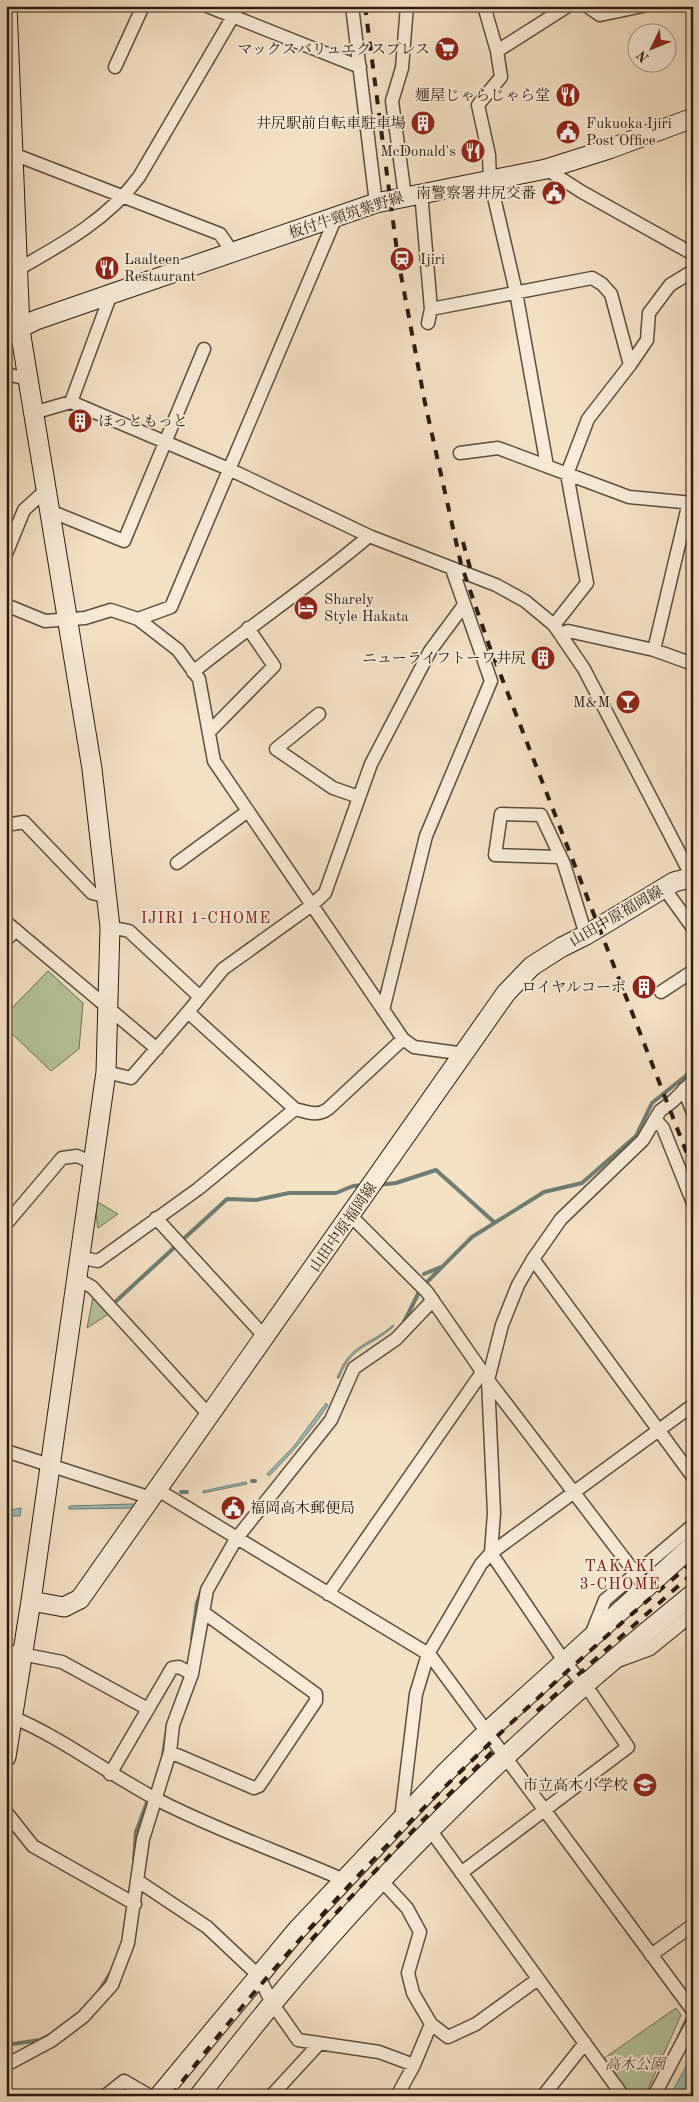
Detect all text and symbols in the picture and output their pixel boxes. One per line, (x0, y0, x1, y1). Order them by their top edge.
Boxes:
north arrow (626, 22, 676, 72)
supermarket icon: マックスバリュエクスプレス (434, 36, 460, 62)
place label: マックスバリュエクスプレス (237, 42, 430, 58)
text: N (634, 47, 652, 65)
restaurant icon: 麺屋じゃらじゃら堂 (555, 82, 581, 108)
place label: 麺屋じゃらじゃら堂 (415, 87, 550, 104)
building icon: 井尻駅前自転車駐車場 (410, 110, 436, 136)
place label: 井尻駅前自転車駐車場 (256, 115, 406, 132)
place label: Fukuoka Ijiri Post Office (586, 117, 672, 149)
public building icon: Fukuoka Ijiri Post Office (555, 119, 581, 145)
restaurant icon: McDonald's (460, 138, 486, 164)
place label: McDonald's (380, 145, 456, 160)
public building icon: 南警察署井尻交番 (541, 180, 567, 206)
place label: 南警察署井尻交番 (416, 185, 536, 202)
street label: 板付牛頸筑紫野線 (286, 189, 406, 242)
station icon: Ijiri (389, 246, 415, 272)
place label: Laalteen Restaurant (124, 253, 196, 285)
place label: Ijiri (420, 253, 445, 268)
restaurant icon: Laalteen Restaurant (94, 255, 120, 281)
building icon: ほっともっと (67, 408, 93, 434)
place label: ほっともっと (98, 414, 188, 430)
place label: Sharely Style Hakata (324, 593, 409, 625)
hotel icon: Sharely Style Hakata (293, 595, 319, 621)
building icon: ニューライフトーワ井尻 (530, 645, 556, 671)
place label: ニューライフトーワ井尻 (362, 650, 526, 667)
bar icon: M&M (615, 689, 641, 715)
place label: M&M (573, 696, 610, 711)
street label: 山田中原福岡線 (567, 883, 666, 950)
district label: IJIRI 1-CHOME (141, 911, 271, 927)
building icon: ロイヤルコーポ (631, 974, 657, 1000)
place label: ロイヤルコーポ (522, 980, 626, 996)
street label: 山田中原福岡線 (306, 1179, 380, 1275)
public building icon: 福岡高木郵便局 (220, 1495, 246, 1521)
place label: 福岡高木郵便局 (250, 1500, 355, 1517)
district label: TAKAKI 3-CHOME (579, 1559, 661, 1593)
school or university icon: 市立高木小学校 (632, 1772, 658, 1798)
place label: 市立高木小学校 (523, 1777, 628, 1794)
park label: 高木公園 (605, 2056, 668, 2073)

